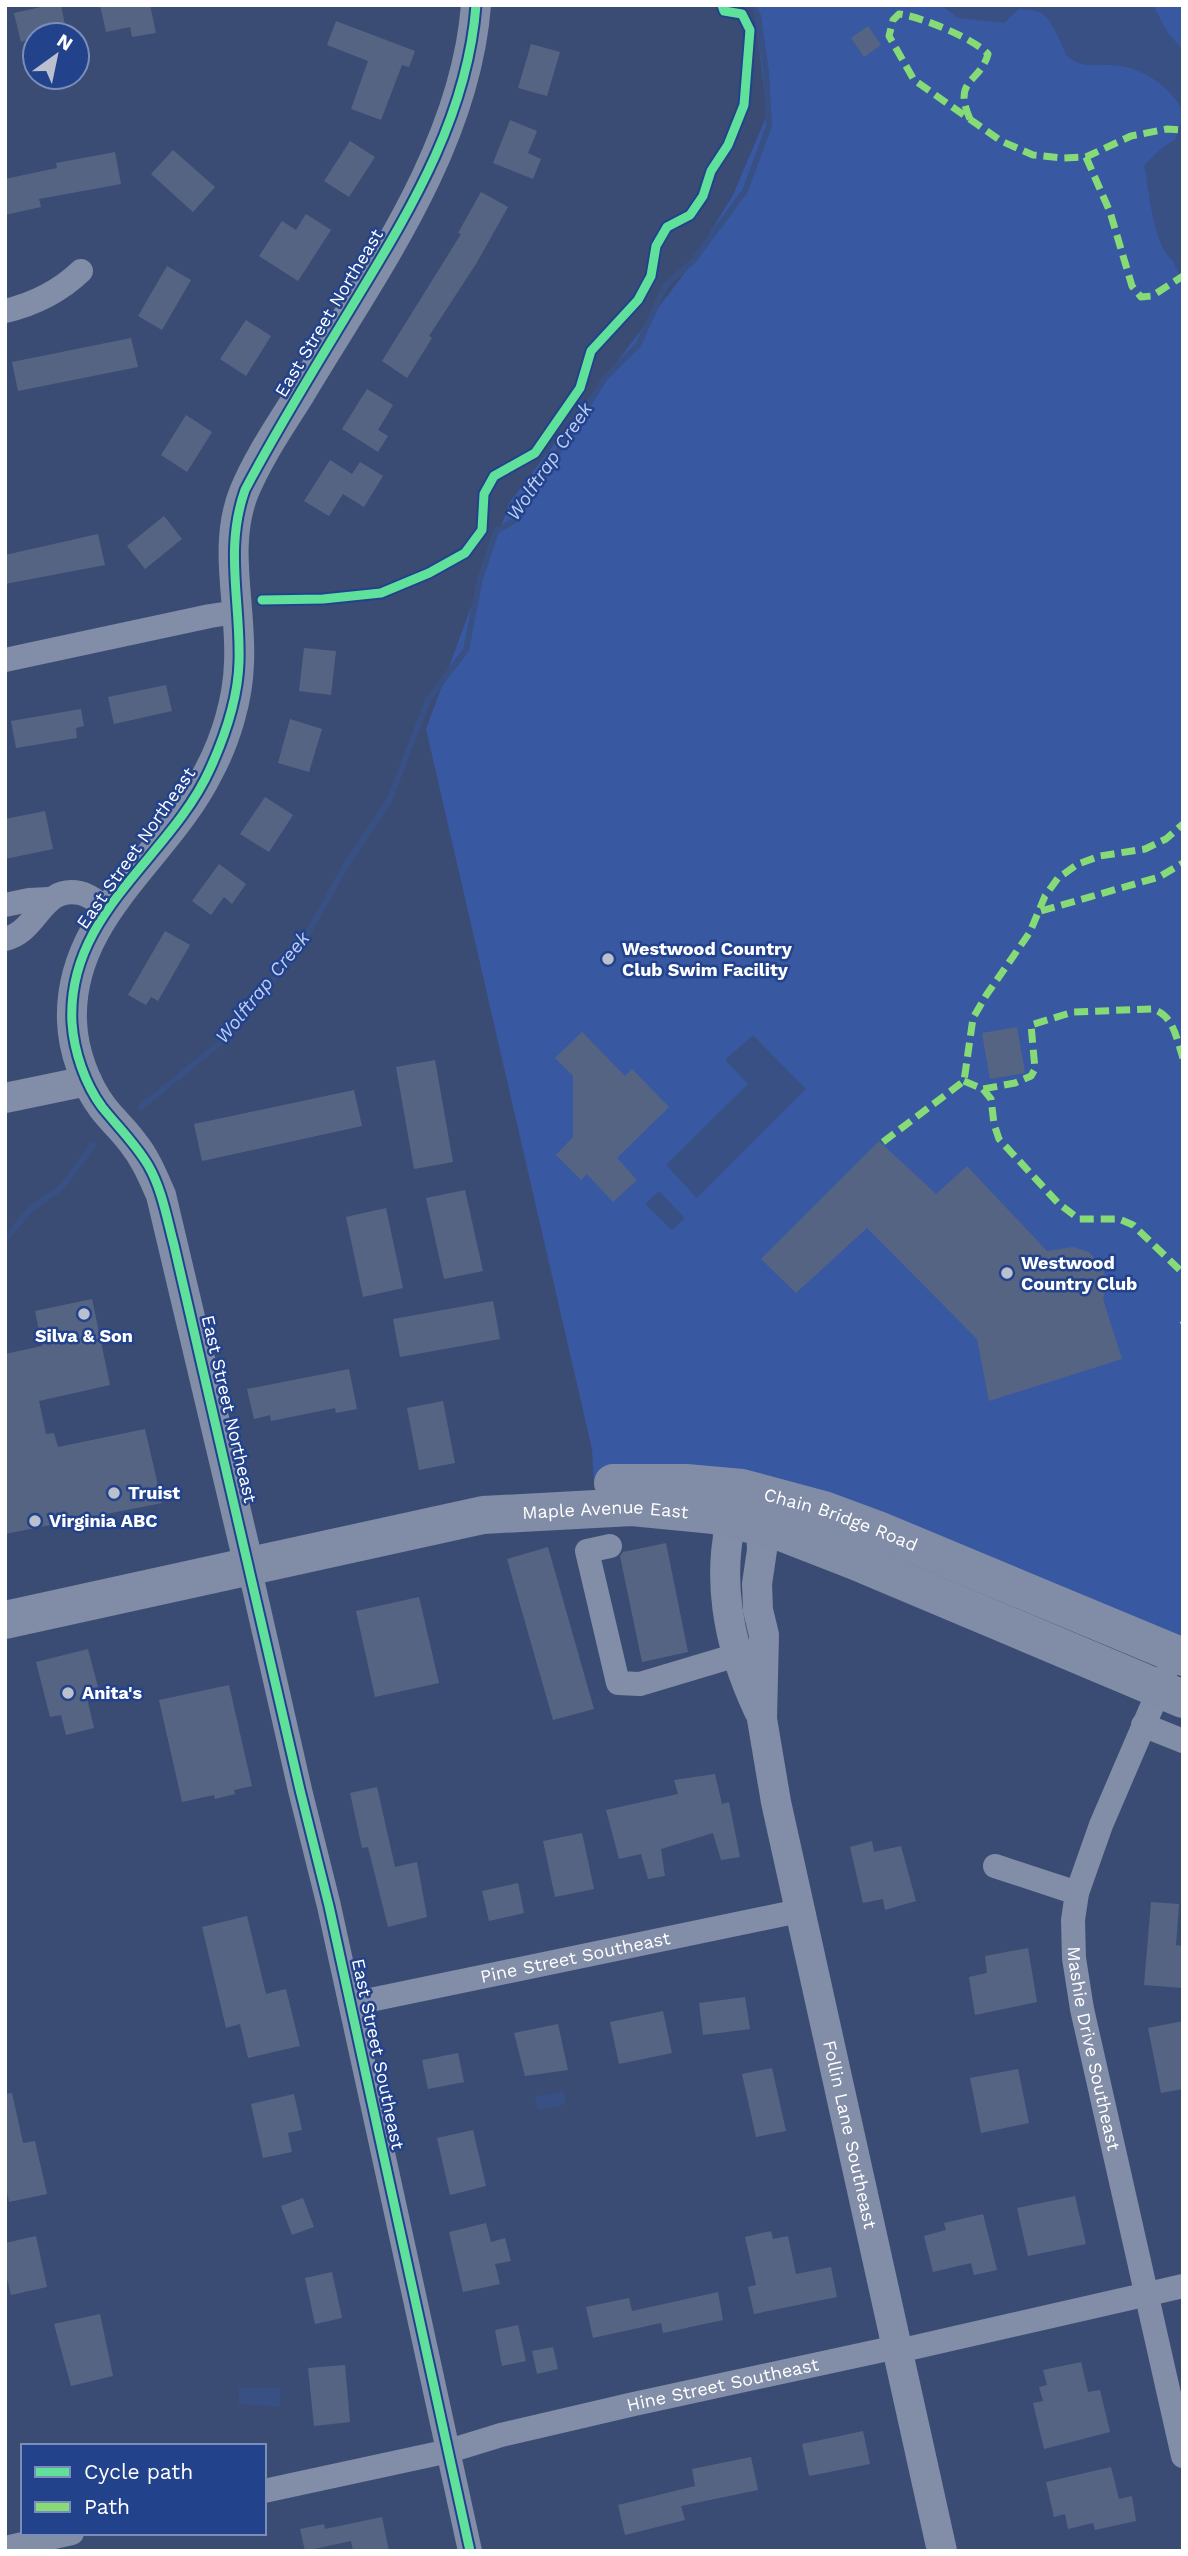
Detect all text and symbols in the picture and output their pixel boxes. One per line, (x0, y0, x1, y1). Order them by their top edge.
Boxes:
north arrow (21, 21, 91, 91)
text: N (53, 29, 77, 56)
street label: East Street Northeast (270, 225, 387, 400)
water label: Wolftrap Creek (502, 397, 598, 525)
street label: East Street Northeast (72, 763, 200, 932)
water label: Wolftrap Creek (210, 926, 315, 1048)
place label: Westwood Country Club Swim Facility (622, 938, 793, 980)
marker: Westwood Country Club Swim Facility (600, 951, 616, 967)
place label: Westwood Country Club (1021, 1252, 1137, 1294)
marker: Westwood Country Club (999, 1265, 1015, 1281)
marker: Silva & Son (76, 1306, 92, 1322)
street label: East Street Northeast (198, 1313, 261, 1505)
place label: Silva & Son (35, 1325, 133, 1346)
place label: Truist (128, 1482, 180, 1503)
street label: Chain Bridge Road (762, 1483, 921, 1555)
marker: Truist (106, 1485, 122, 1501)
street label: Maple Avenue East (522, 1496, 690, 1523)
place label: Virginia ABC (49, 1510, 158, 1531)
marker: Virginia ABC (27, 1513, 43, 1529)
place label: Anita's (82, 1682, 142, 1703)
marker: Anita's (60, 1685, 76, 1701)
street label: Pine Street Southeast (478, 1927, 672, 1987)
street label: Mashie Drive Southeast (1064, 1946, 1125, 2153)
street label: East Street Southeast (348, 1956, 409, 2152)
street label: Follin Lane Southeast (819, 2038, 881, 2231)
street label: Hine Street Southeast (625, 2353, 821, 2415)
legend (21, 2444, 266, 2535)
text: Cycle path (84, 2459, 193, 2484)
text: Path (84, 2494, 130, 2519)

